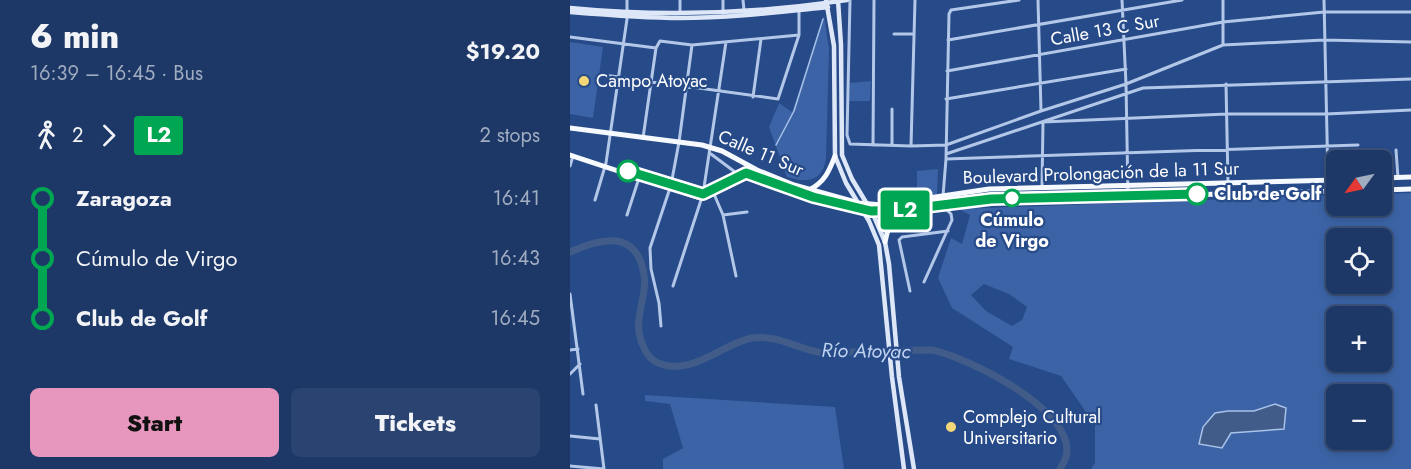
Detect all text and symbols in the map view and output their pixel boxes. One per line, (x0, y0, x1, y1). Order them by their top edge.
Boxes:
street label: Calle 13 C Sur (1048, 7, 1162, 52)
text: 6 min (30, 13, 119, 60)
text: $19.20 (466, 35, 540, 67)
text: 16:39 – 16:45 · Bus (30, 59, 203, 88)
place label: Campo Atoyac (596, 68, 707, 94)
marker: Campo Atoyac (577, 74, 591, 88)
icon: walk (30, 119, 63, 152)
icon: forward (92, 119, 125, 152)
text: L2 (146, 120, 171, 150)
text: 2 (72, 121, 83, 150)
text: 2 stops (479, 121, 540, 150)
street label: Calle 11 Sur (714, 123, 809, 183)
north arrow (1326, 150, 1392, 216)
map controls (1326, 150, 1392, 450)
street label: Boulevard Prolongación de la 11 Sur (962, 155, 1241, 191)
unlabelled marker (617, 160, 639, 182)
place label: Club de Golf (1214, 181, 1322, 207)
text: Zaragoza (76, 182, 172, 214)
marker: Club de Golf (1186, 183, 1208, 205)
text: 16:41 (493, 184, 540, 213)
marker: Cúmulo de Virgo (1003, 189, 1021, 207)
line badge: L2 (878, 190, 932, 230)
text: L2 (893, 195, 917, 225)
place label: Cúmulo de Virgo (975, 207, 1049, 254)
button: locate (1326, 228, 1392, 294)
text: Cúmulo de Virgo (76, 242, 237, 274)
text: 16:43 (491, 244, 540, 273)
text: Club de Golf (76, 302, 207, 334)
text: 16:45 (491, 304, 540, 333)
button: + (1326, 306, 1392, 372)
water label: Río Atoyac (821, 336, 912, 366)
button: − (1326, 384, 1392, 450)
button: Start (30, 388, 279, 457)
button: Tickets (291, 388, 540, 457)
place label: Complejo Cultural Universitario (963, 404, 1101, 451)
marker: Complejo Cultural Universitario (944, 420, 958, 434)

